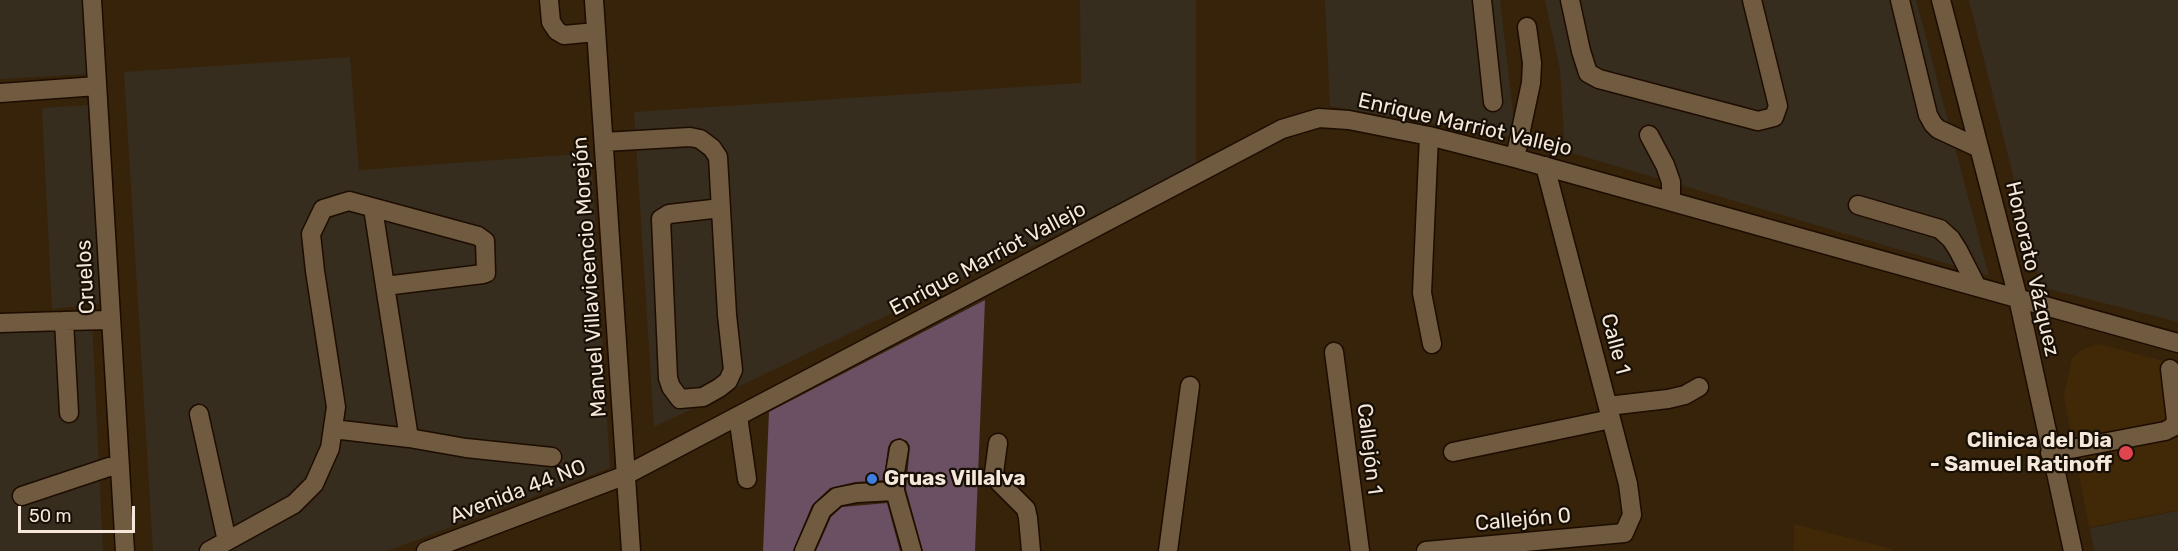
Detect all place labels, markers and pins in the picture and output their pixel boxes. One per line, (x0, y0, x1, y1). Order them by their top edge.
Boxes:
place label: Clinica del Dia - Samuel Ratinoff (1930, 428, 2112, 478)
marker: Clinica del Dia - Samuel Ratinoff (2117, 444, 2135, 462)
place label: Gruas Villalva (884, 466, 1026, 492)
marker: Gruas Villalva (865, 472, 879, 486)

